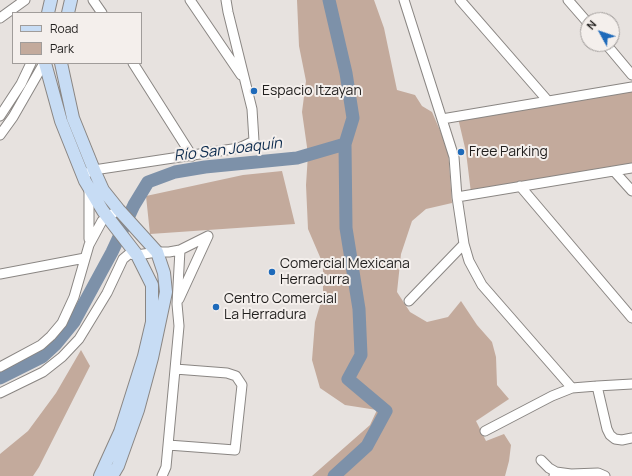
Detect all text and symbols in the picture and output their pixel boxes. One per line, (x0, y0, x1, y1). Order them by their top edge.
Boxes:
legend (12, 12, 142, 64)
north arrow (580, 12, 620, 52)
text: N (583, 17, 599, 32)
text: Road (50, 20, 78, 37)
text: Park (50, 40, 74, 57)
place label: Espacio Itzayan (262, 83, 362, 99)
marker: Espacio Itzayan (249, 86, 259, 96)
water label: Río San Joaquín (173, 134, 283, 166)
place label: Free Parking (469, 144, 548, 160)
marker: Free Parking (456, 147, 466, 157)
place label: Comercial Mexicana Herradurra (280, 256, 410, 288)
marker: Comercial Mexicana Herradurra (267, 267, 277, 277)
place label: Centro Comercial La Herradura (224, 291, 337, 324)
marker: Centro Comercial La Herradura (211, 302, 221, 312)

